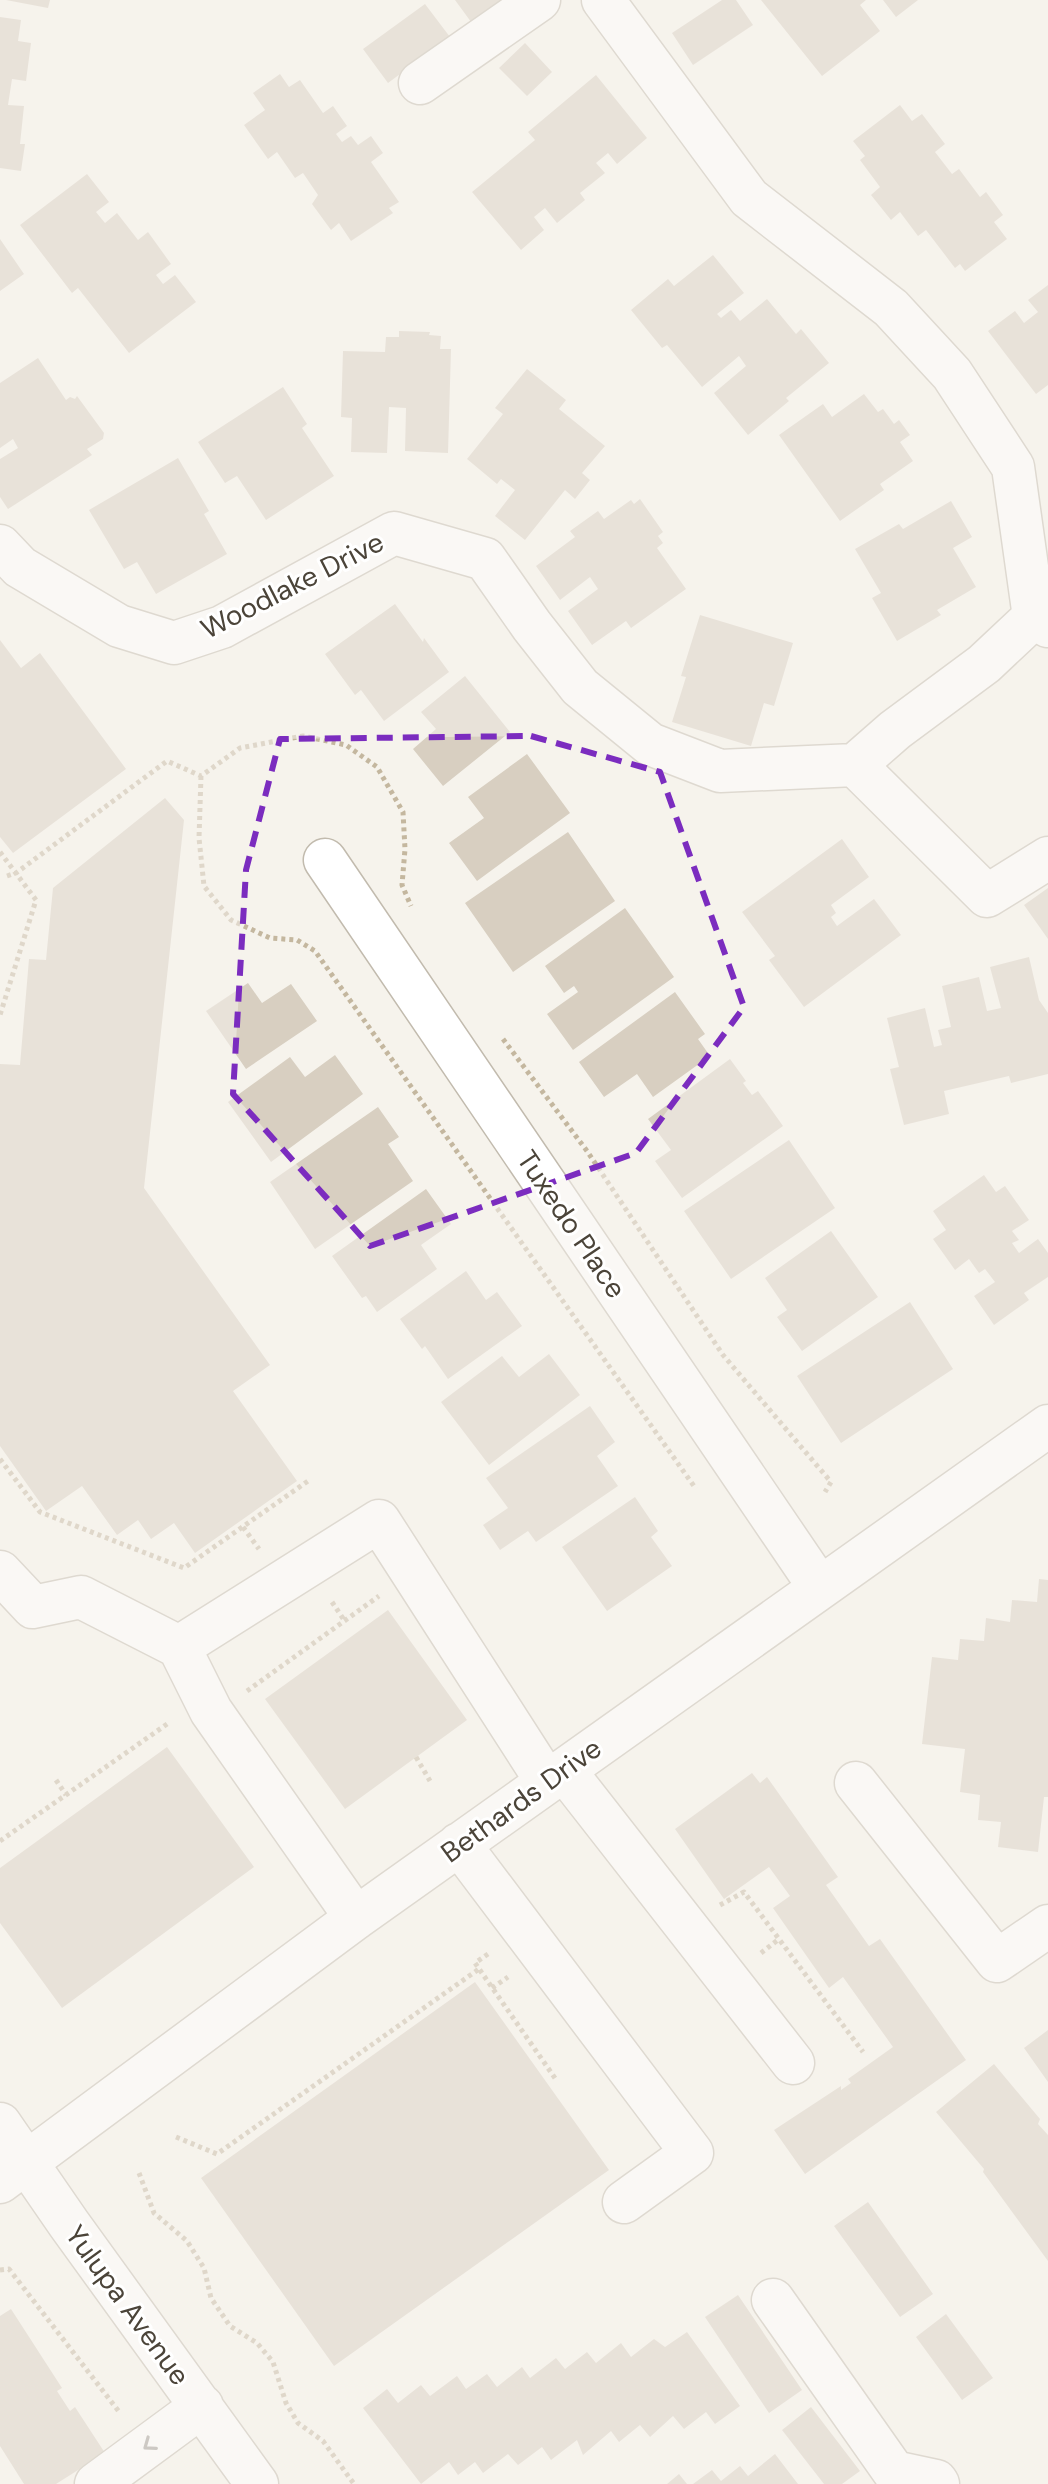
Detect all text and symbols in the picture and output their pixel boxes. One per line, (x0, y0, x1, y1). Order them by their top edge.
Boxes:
street label: Woodlake Drive (194, 523, 390, 647)
street label: Tuxedo Place (508, 1143, 635, 1305)
street label: Bethards Drive (434, 1730, 609, 1871)
street label: Yulupa Avenue (57, 2218, 198, 2393)
one-way arrow (143, 2435, 158, 2450)

